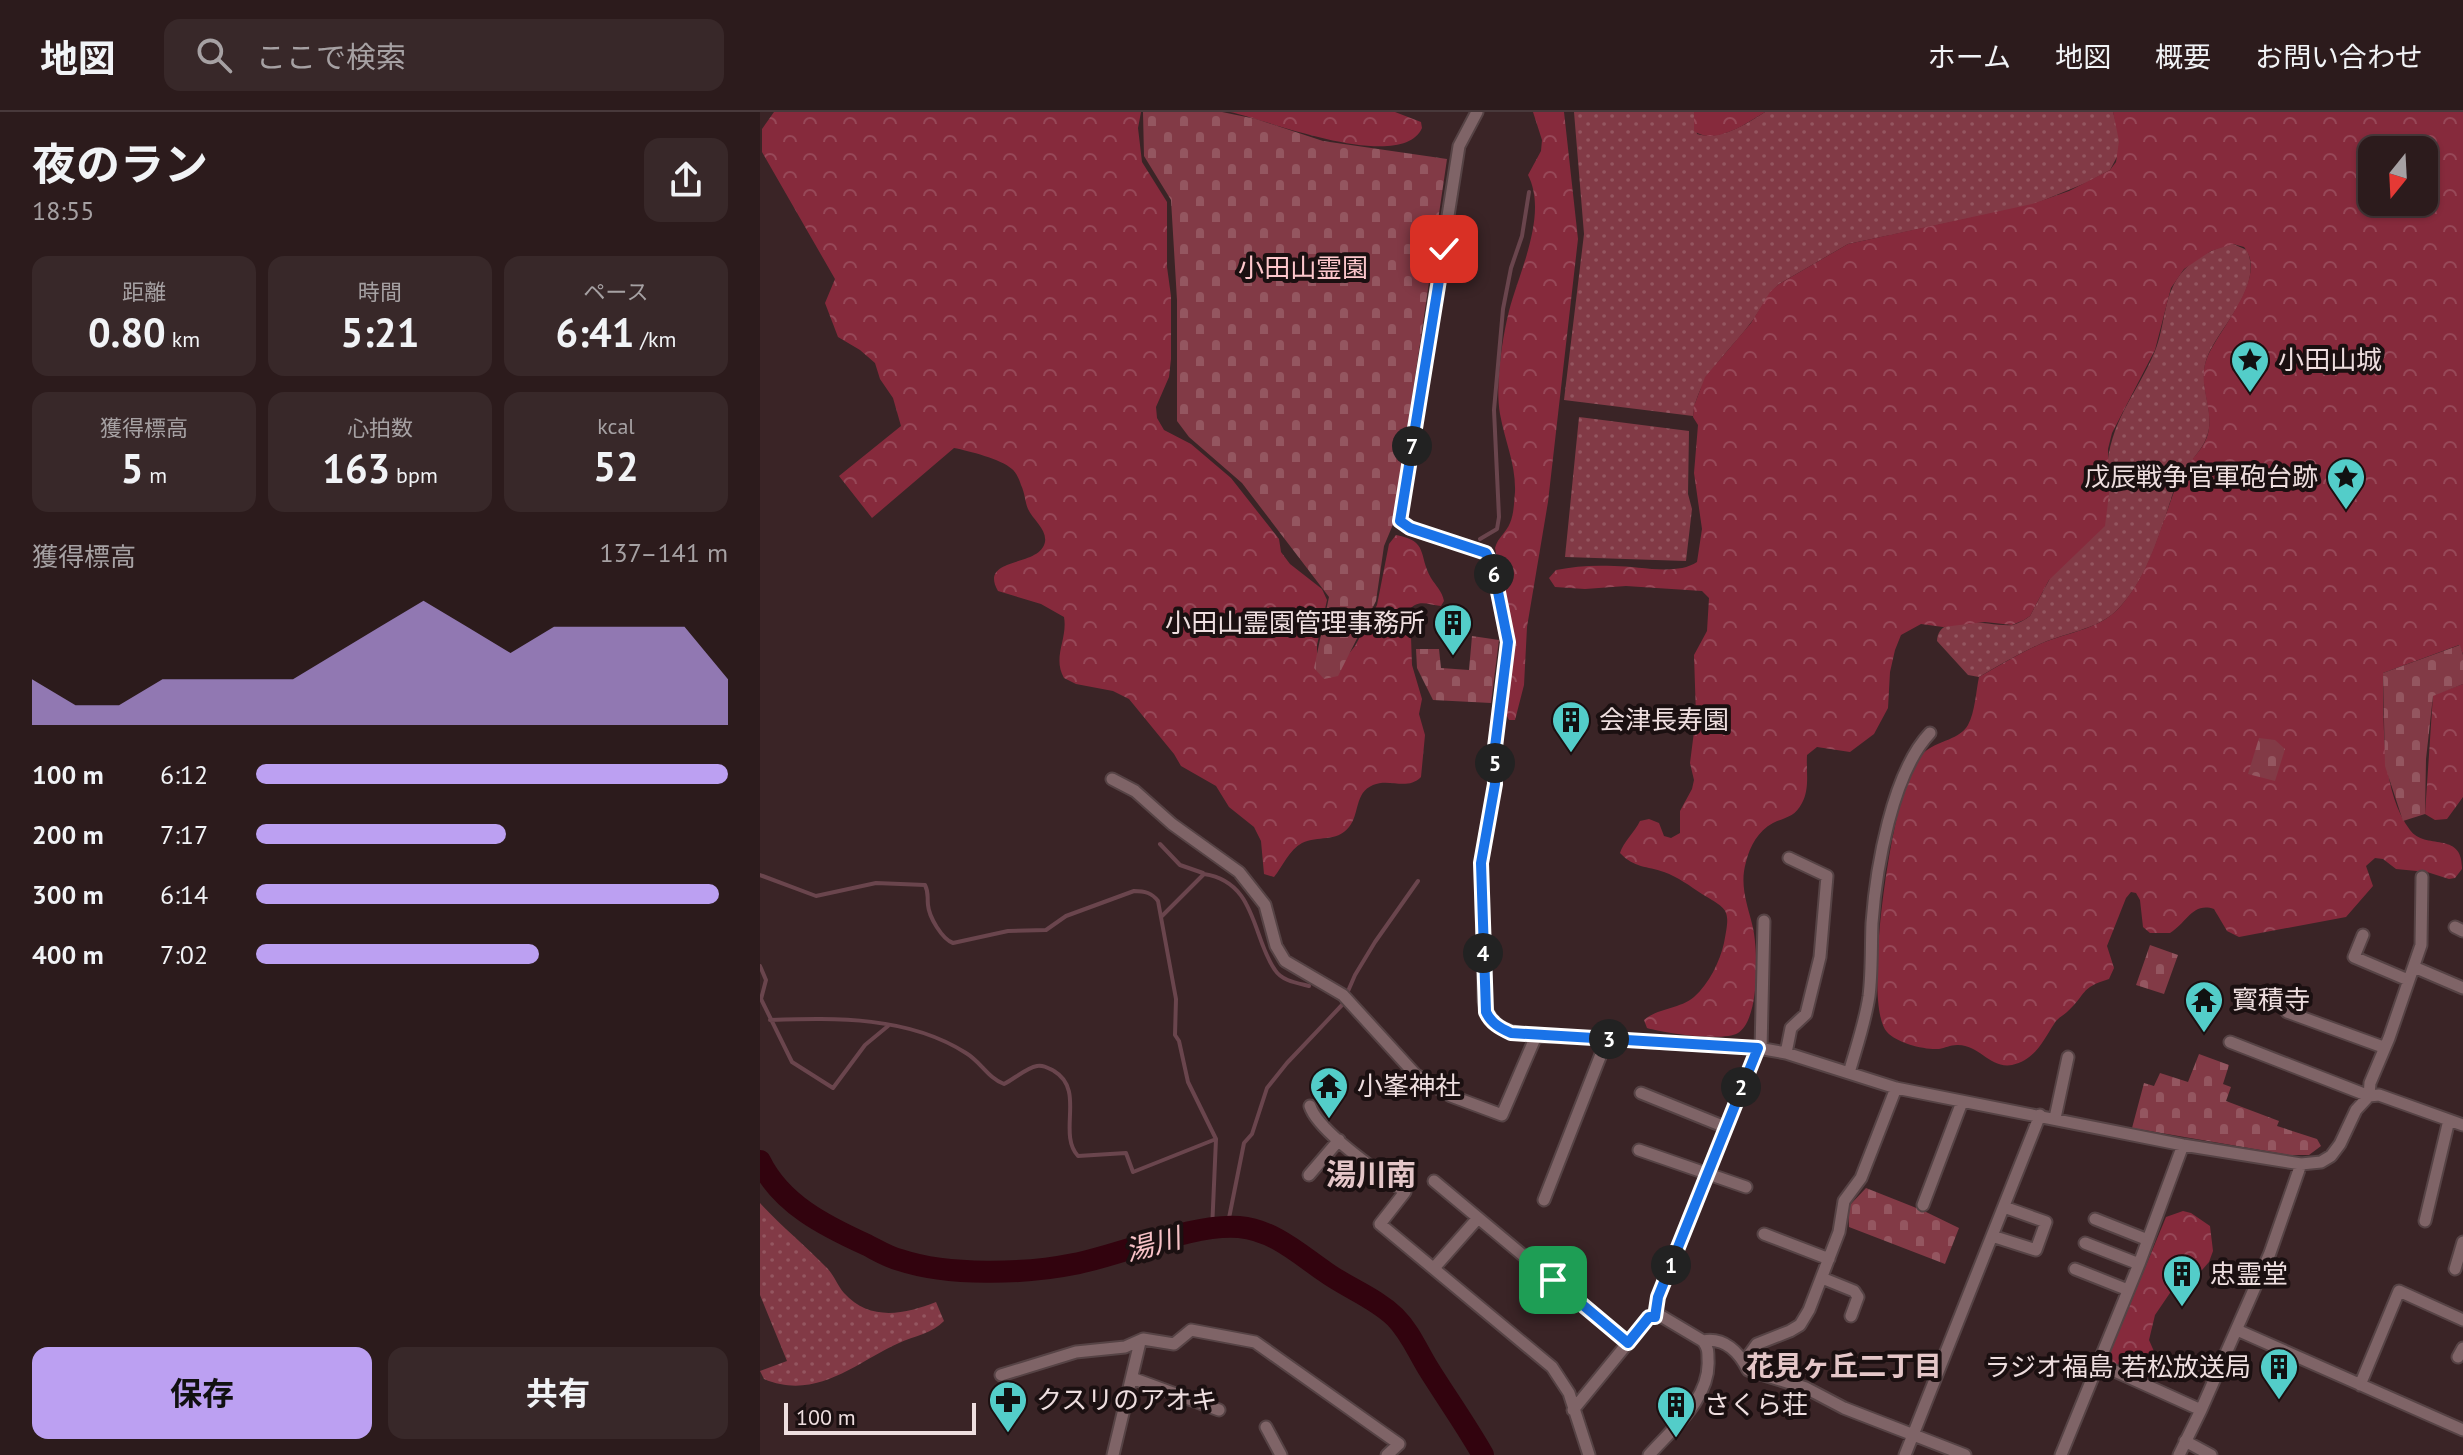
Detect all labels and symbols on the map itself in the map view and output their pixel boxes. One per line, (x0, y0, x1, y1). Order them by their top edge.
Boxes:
north arrow (2358, 136, 2438, 216)
pin (1410, 215, 1478, 283)
park label: 小田山霊園 (1238, 251, 1368, 284)
place icon: 小田山城 (2229, 339, 2271, 394)
place label: 小田山城 (2278, 343, 2382, 376)
pin: 7 (1392, 426, 1432, 466)
place icon: 戊辰戦争官軍砲台跡 (2325, 456, 2367, 511)
place label: 戊辰戦争官軍砲台跡 (2084, 460, 2318, 493)
pin: 6 (1474, 554, 1514, 594)
building icon: 小田山霊園管理事務所 (1432, 602, 1474, 657)
place label: 小田山霊園管理事務所 (1165, 606, 1425, 639)
building icon: 会津長寿園 (1550, 699, 1592, 754)
place label: 会津長寿園 (1599, 703, 1729, 736)
pin: 5 (1475, 743, 1515, 783)
pin: 4 (1463, 933, 1503, 973)
temple icon: 寳積寺 (2183, 979, 2225, 1034)
place label: 寳積寺 (2232, 983, 2310, 1016)
pin: 3 (1589, 1019, 1629, 1059)
temple icon: 小峯神社 (1308, 1065, 1350, 1120)
pin: 2 (1721, 1067, 1761, 1107)
place label: 小峯神社 (1357, 1069, 1461, 1102)
district label: 湯川南 (1326, 1154, 1416, 1193)
water label: 湯川 (1121, 1218, 1188, 1269)
pin: 1 (1651, 1245, 1691, 1285)
pin (1519, 1246, 1587, 1314)
building icon: 忠霊堂 (2161, 1253, 2203, 1308)
place label: 忠霊堂 (2210, 1257, 2288, 1290)
building icon: ラジオ福島 若松放送局 (2258, 1346, 2300, 1401)
district label: 花見ヶ丘二丁目 (1746, 1347, 1942, 1384)
place label: ラジオ福島 若松放送局 (1985, 1350, 2251, 1383)
pharmacy icon: クスリのアオキ (987, 1379, 1029, 1434)
place label: クスリのアオキ (1036, 1383, 1217, 1416)
building icon: さくら荘 (1655, 1384, 1697, 1439)
place label: さくら荘 (1704, 1388, 1808, 1421)
scale bar (784, 1399, 976, 1435)

